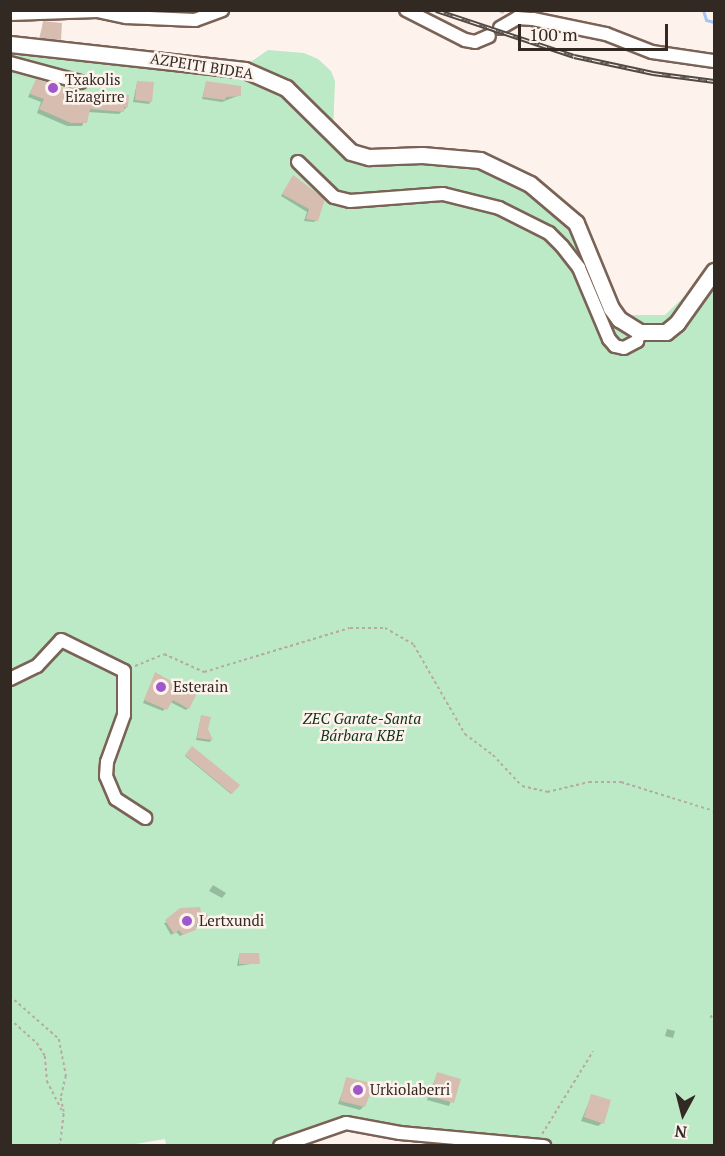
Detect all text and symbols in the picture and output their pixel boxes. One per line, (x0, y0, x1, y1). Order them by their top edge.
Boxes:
scale bar (521, 12, 671, 50)
text: 100 m (529, 22, 578, 46)
street label: AZPEITI BIDEA (149, 49, 255, 83)
place label: Txakolis Eizagirre (65, 70, 125, 105)
marker: Txakolis Eizagirre (46, 81, 60, 95)
place label: Esterain (173, 678, 228, 696)
marker: Esterain (154, 680, 168, 694)
park label: ZEC Garate-Santa Bárbara KBE (303, 709, 421, 744)
place label: Lertxundi (199, 912, 264, 930)
marker: Lertxundi (180, 914, 194, 928)
place label: Urkiolaberri (370, 1081, 450, 1099)
marker: Urkiolaberri (351, 1083, 365, 1097)
north arrow (653, 1084, 713, 1144)
text: N (673, 1120, 688, 1144)

